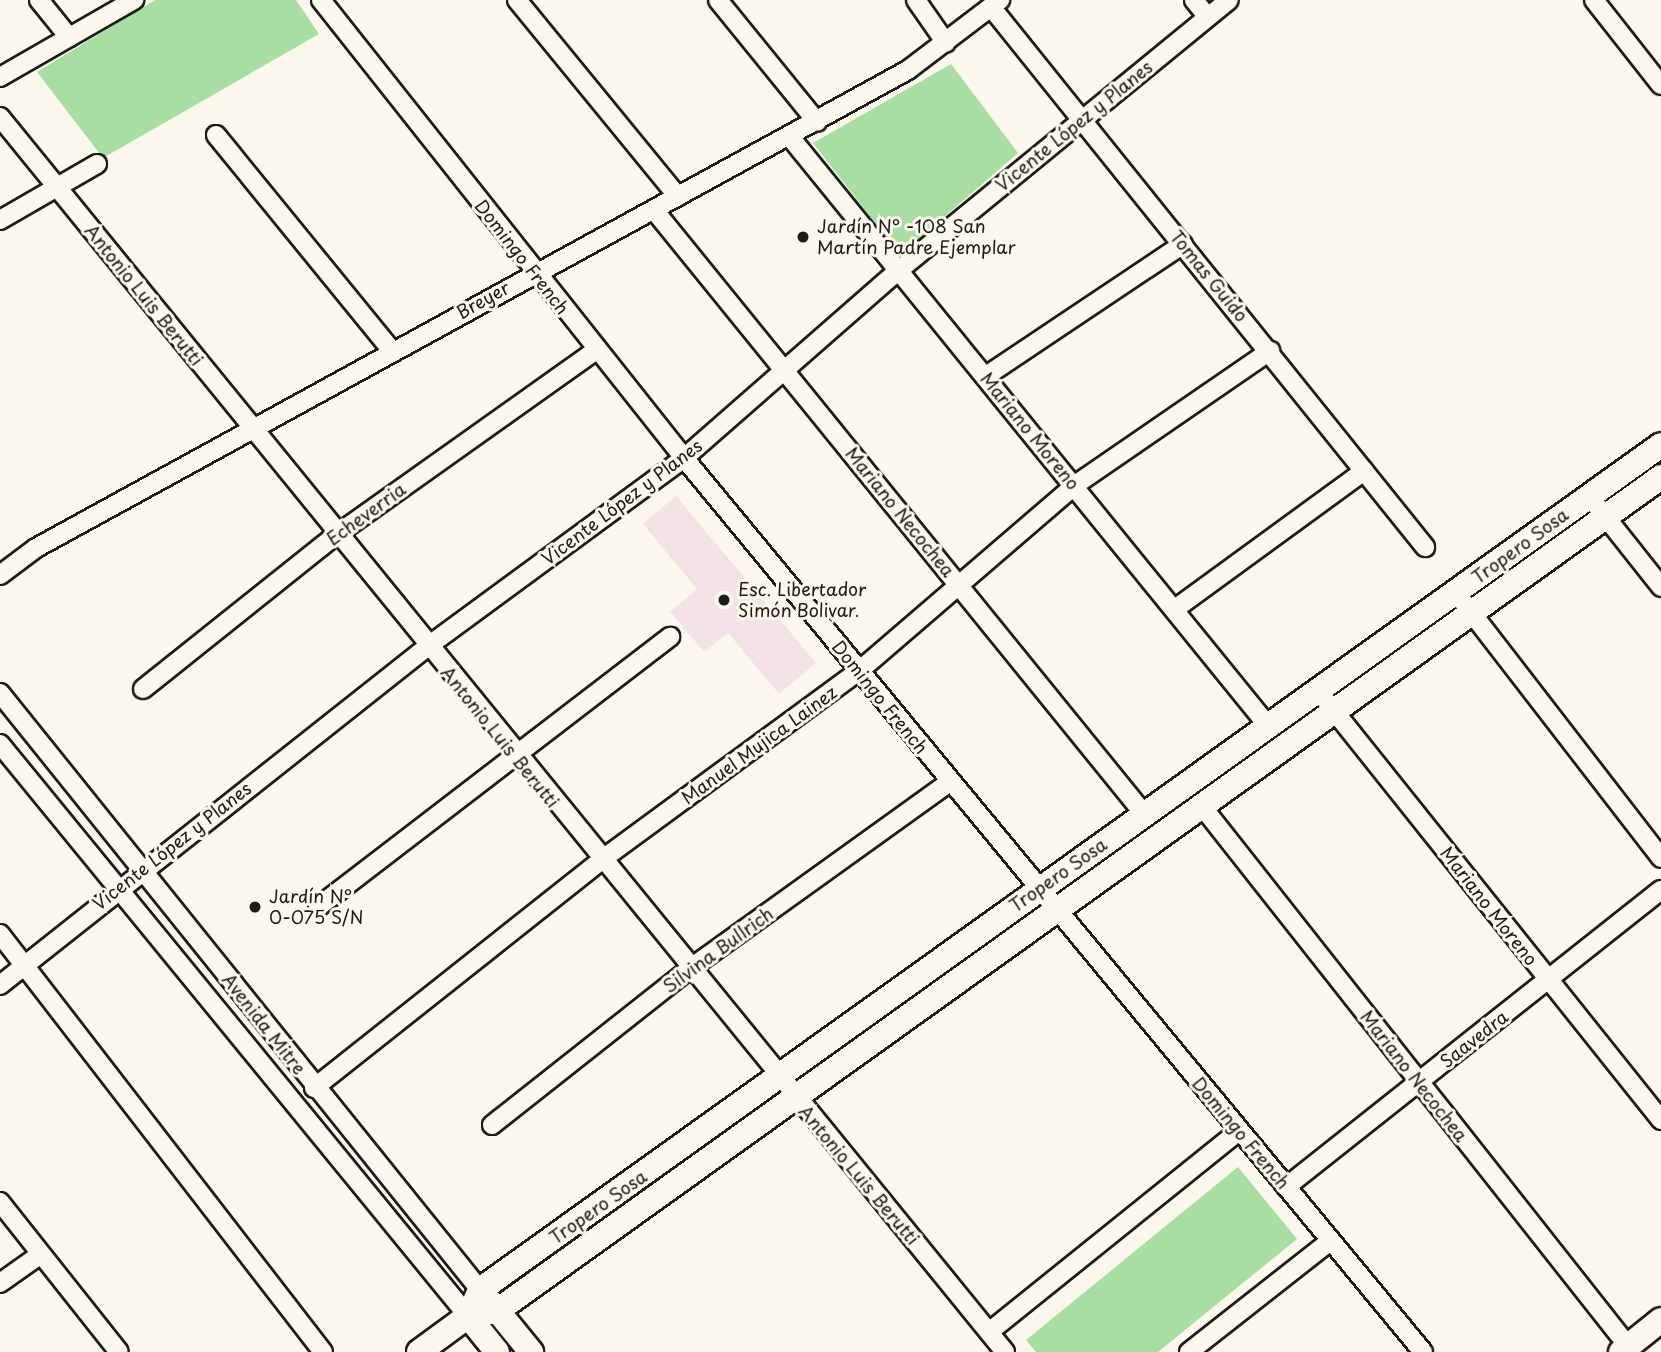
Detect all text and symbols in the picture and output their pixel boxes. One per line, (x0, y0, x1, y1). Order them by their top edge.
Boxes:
street label: Vicente López y Planes (991, 56, 1157, 196)
street label: Domingo French (470, 195, 574, 319)
place label: Jardín N° -108 San Martín Padre Ejemplar (817, 216, 1015, 258)
street label: Antonio Luis Berutti (80, 220, 208, 370)
street label: Tomas Guido (1165, 226, 1253, 326)
marker: Jardín N° -108 San Martín Padre Ejemplar (795, 229, 811, 245)
street label: Breyer (453, 277, 513, 323)
street label: Mariano Moreno (976, 368, 1084, 494)
street label: Vicente López y Planes (537, 434, 707, 570)
street label: Mariano Necochea (841, 442, 959, 582)
street label: Echeverria (322, 478, 410, 550)
street label: Tropero Sosa (1467, 504, 1573, 588)
place label: Esc. Libertador Simón Bolivar. (738, 579, 868, 622)
marker: Esc. Libertador Simón Bolivar. (716, 592, 732, 608)
street label: Domingo French (828, 636, 932, 758)
street label: Antonio Luis Berutti (436, 662, 564, 812)
street label: Manuel Mujica Lainez (676, 681, 842, 809)
street label: Vicente López y Planes (88, 777, 256, 915)
street label: Tropero Sosa (1005, 833, 1111, 917)
street label: Mariano Moreno (1436, 843, 1542, 969)
place label: Jardín N° 0-075 S/N (269, 886, 363, 928)
marker: Jardín N° 0-075 S/N (247, 899, 263, 915)
street label: Silvina Bullrich (659, 903, 777, 997)
street label: Avenida Mitre (218, 969, 310, 1079)
street label: Mariano Necochea (1356, 1006, 1472, 1146)
street label: Saavedra (1436, 1006, 1512, 1072)
street label: Domingo French (1188, 1072, 1294, 1194)
street label: Antonio Luis Berutti (794, 1101, 924, 1249)
street label: Tropero Sosa (545, 1165, 651, 1249)

